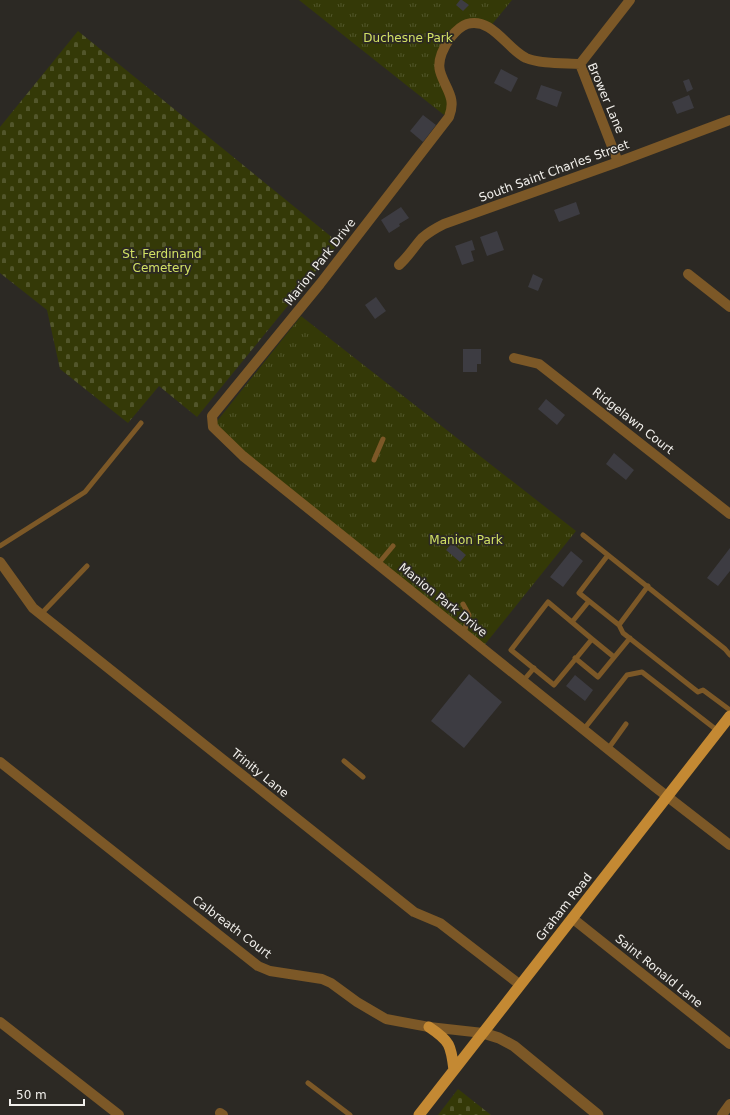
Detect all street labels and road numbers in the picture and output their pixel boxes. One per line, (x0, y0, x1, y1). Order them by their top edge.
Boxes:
street label: Brower Lane (585, 61, 627, 135)
street label: South Saint Charles Street (477, 137, 631, 205)
street label: Marion Park Drive (282, 216, 358, 308)
street label: Ridgelawn Court (590, 385, 677, 457)
street label: Manion Park Drive (396, 560, 490, 640)
street label: Trinity Lane (228, 745, 291, 800)
street label: Graham Road (533, 870, 595, 944)
street label: Calbreath Court (190, 893, 274, 961)
street label: Saint Ronald Lane (613, 931, 705, 1011)

